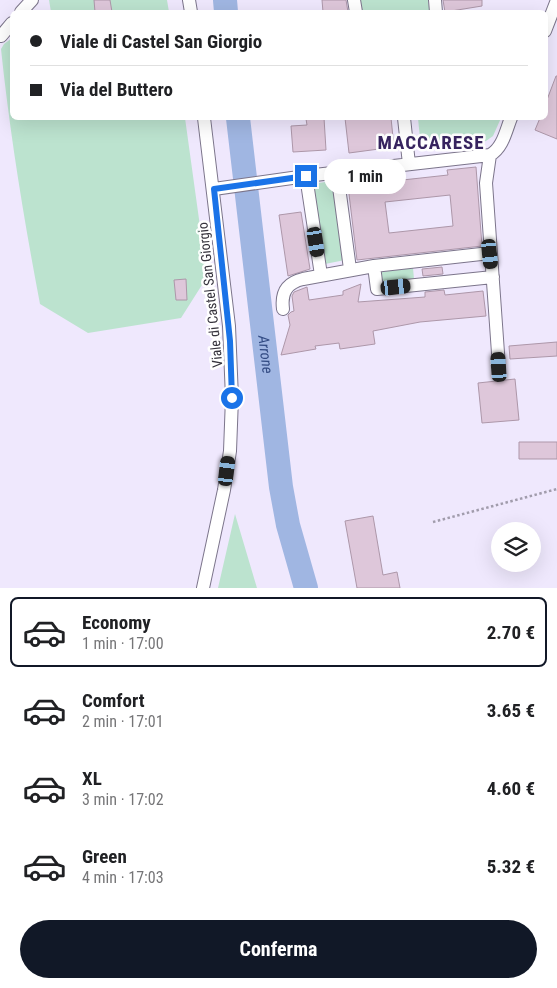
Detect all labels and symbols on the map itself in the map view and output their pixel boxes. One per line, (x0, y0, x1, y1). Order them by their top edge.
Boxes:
district label: MACCARESE (377, 131, 485, 154)
callout: 1 min (324, 158, 406, 194)
route end (295, 165, 317, 187)
street label: Viale di Castel San Giorgio (194, 222, 226, 368)
car (306, 226, 325, 258)
car (480, 238, 499, 270)
car (380, 278, 411, 296)
water label: Arrone (254, 333, 277, 375)
car (490, 352, 507, 382)
route start (221, 387, 243, 409)
car (217, 455, 236, 487)

